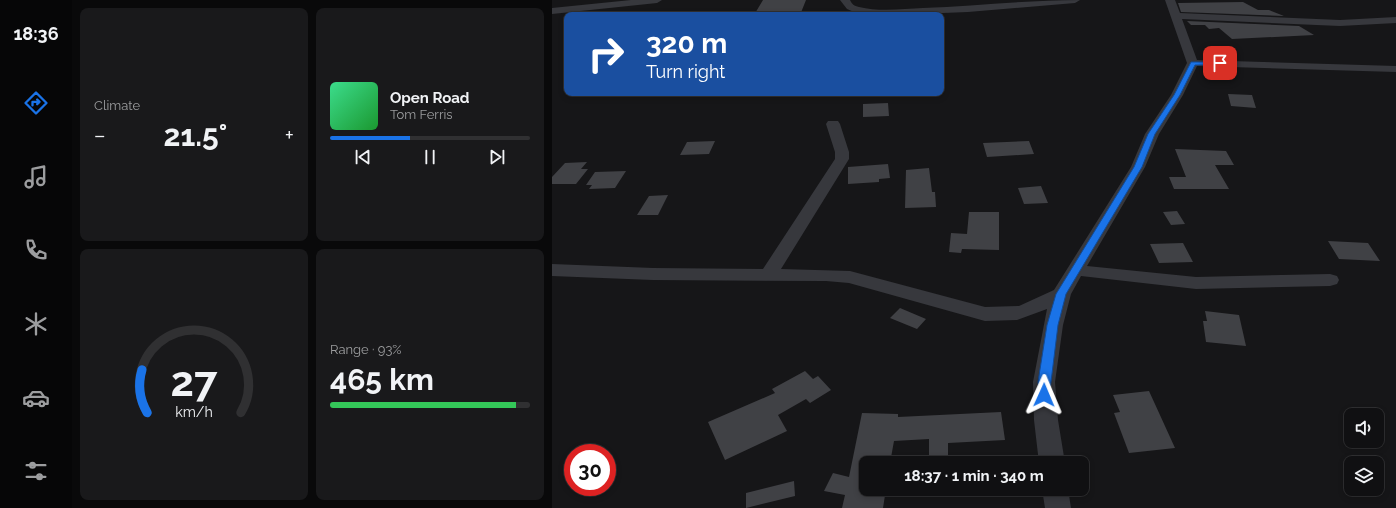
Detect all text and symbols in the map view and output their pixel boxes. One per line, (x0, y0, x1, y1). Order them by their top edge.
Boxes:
text: 18:36 (13, 23, 59, 44)
text: 320 m (646, 27, 727, 60)
icon: right (580, 28, 632, 80)
pin (1203, 46, 1237, 80)
icon: arrive (1209, 52, 1231, 74)
text: Turn right (646, 61, 725, 82)
icon: directions (22, 89, 50, 117)
text: Open Road (390, 89, 470, 107)
text: Climate (94, 98, 140, 113)
text: Tom Ferris (390, 107, 453, 122)
text: 21.5° (164, 118, 227, 153)
text: − (94, 122, 106, 148)
text: + (285, 122, 294, 148)
icon: previous (352, 146, 374, 168)
icon: pause (419, 146, 441, 168)
icon: next (486, 146, 508, 168)
icon: music (22, 163, 50, 191)
icon: phone (22, 236, 50, 264)
icon: climate (22, 310, 50, 338)
text: Range · 93% (330, 342, 402, 357)
text: 27 (171, 356, 218, 405)
text: 465 km (330, 362, 434, 397)
position arrow (1023, 374, 1065, 416)
icon: car (22, 384, 50, 412)
text: km/h (175, 403, 213, 419)
map controls (1344, 408, 1384, 496)
button: sound (1344, 408, 1384, 448)
speed limit sign: 30 (564, 444, 616, 496)
button: layers (1344, 456, 1384, 496)
icon: filters (22, 457, 50, 485)
text: 18:37 · 1 min · 340 m (904, 467, 1044, 485)

